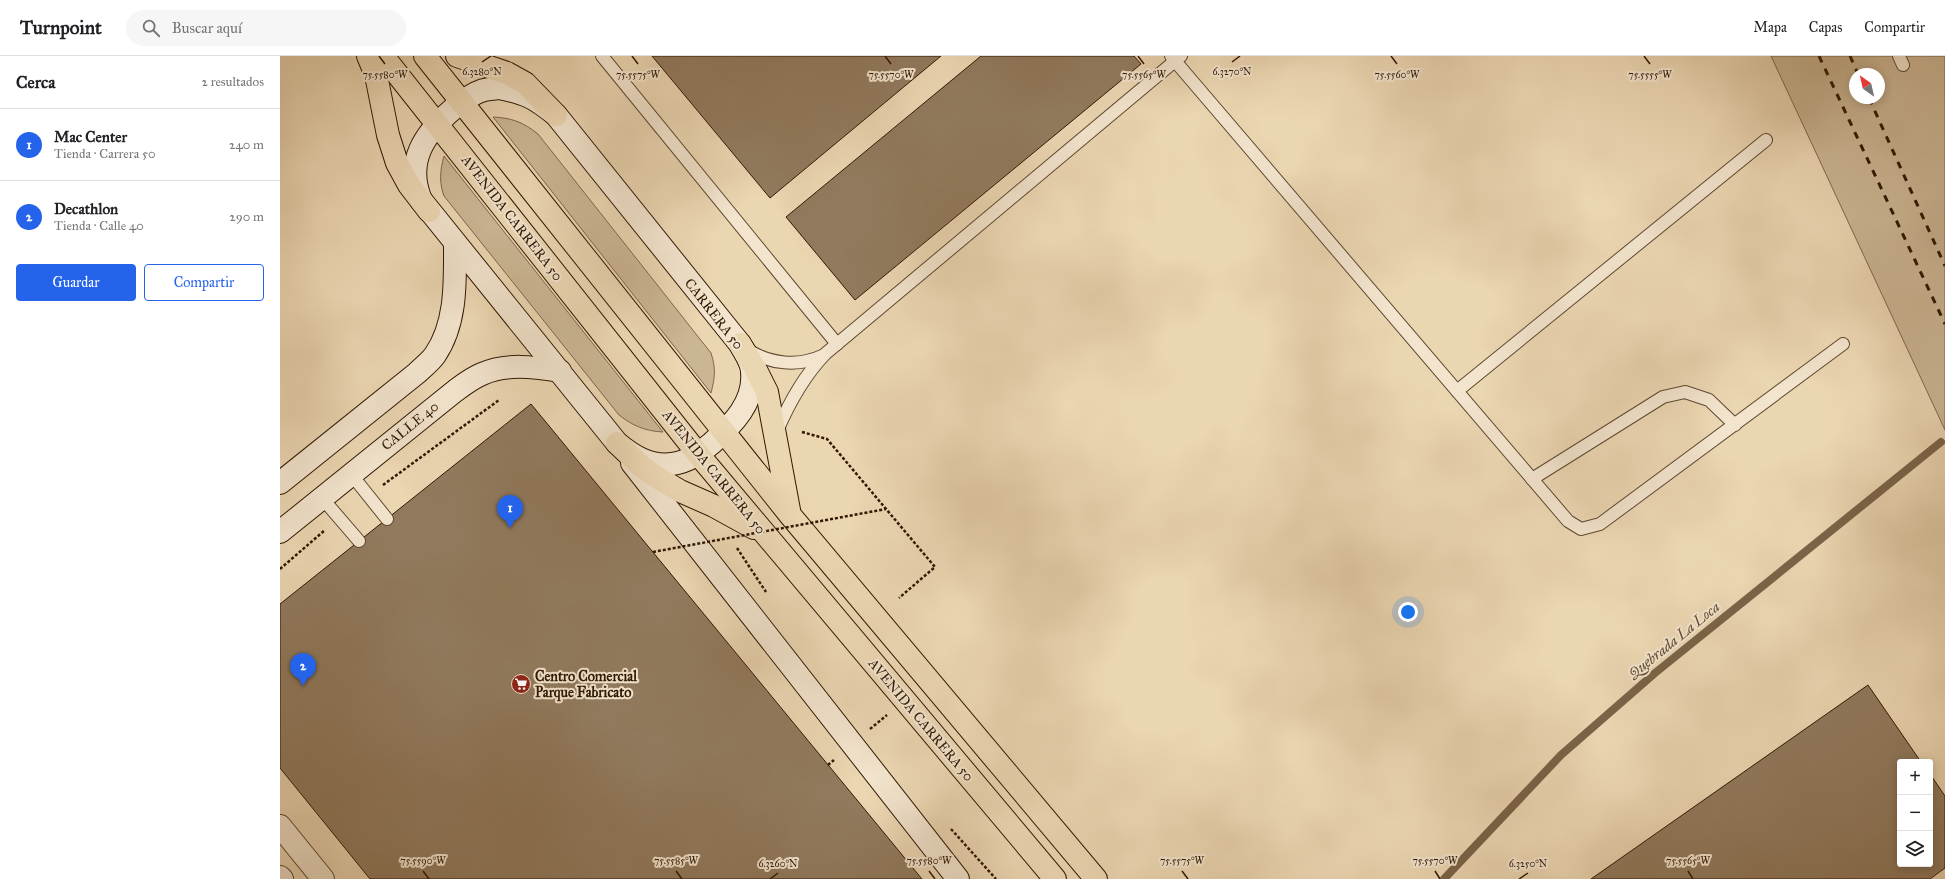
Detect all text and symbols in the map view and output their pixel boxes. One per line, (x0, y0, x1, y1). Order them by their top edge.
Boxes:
search box (126, 10, 406, 46)
text: Turnpoint (20, 16, 102, 39)
icon: search (140, 17, 162, 39)
text: Buscar aquí (172, 19, 242, 37)
text: Mapa (1754, 19, 1787, 36)
text: Capas (1809, 19, 1842, 36)
text: Compartir (1864, 19, 1925, 36)
text: 6.3280°N (462, 66, 502, 78)
text: 6.3270°N (1212, 66, 1252, 78)
north arrow (1849, 68, 1885, 104)
text: 75.5580°W (362, 69, 408, 81)
text: 75.5575°W (616, 69, 661, 81)
text: 75.5570°W (868, 69, 914, 81)
text: 75.5565°W (1122, 69, 1166, 81)
text: 75.5560°W (1374, 69, 1420, 81)
text: 75.5555°W (1628, 69, 1672, 81)
text: Cerca (16, 72, 55, 93)
text: 2 resultados (201, 74, 264, 90)
text: Mac Center (54, 128, 127, 146)
text: 1 (26, 137, 32, 153)
text: 240 m (229, 137, 264, 153)
text: Tienda · Carrera 50 (54, 146, 156, 162)
street label: AVENIDA CARRERA 50 (457, 151, 566, 284)
text: Decathlon (54, 200, 118, 218)
text: 2 (26, 209, 32, 225)
text: 290 m (229, 209, 264, 225)
text: Tienda · Calle 40 (54, 218, 144, 234)
button: Guardar (16, 264, 136, 301)
button: Compartir (144, 264, 264, 301)
street label: CARRERA 50 (681, 275, 747, 353)
street label: CALLE 40 (378, 398, 442, 454)
street label: AVENIDA CARRERA 50 (658, 406, 769, 538)
pin: 1 (497, 495, 523, 528)
water label: Quebrada La Loca (1624, 598, 1723, 683)
your location (1398, 602, 1418, 622)
pin: 2 (290, 653, 316, 686)
street label: AVENIDA CARRERA 50 (864, 654, 977, 785)
place label: Centro Comercial Parque Fabricato (535, 668, 638, 702)
supermarket icon: Centro Comercial Parque Fabricato (510, 673, 532, 695)
map controls (1897, 759, 1933, 867)
button: + (1897, 759, 1933, 795)
button: − (1897, 795, 1933, 831)
button: layers (1897, 831, 1933, 867)
text: 75.5590°W (400, 855, 446, 867)
text: 75.5585°W (654, 855, 699, 867)
text: 75.5580°W (906, 855, 952, 867)
text: 75.5575°W (1160, 855, 1205, 867)
text: 75.5570°W (1412, 855, 1458, 867)
text: 75.5565°W (1666, 855, 1710, 867)
text: 6.3260°N (758, 858, 798, 870)
text: 6.3250°N (1509, 858, 1548, 870)

